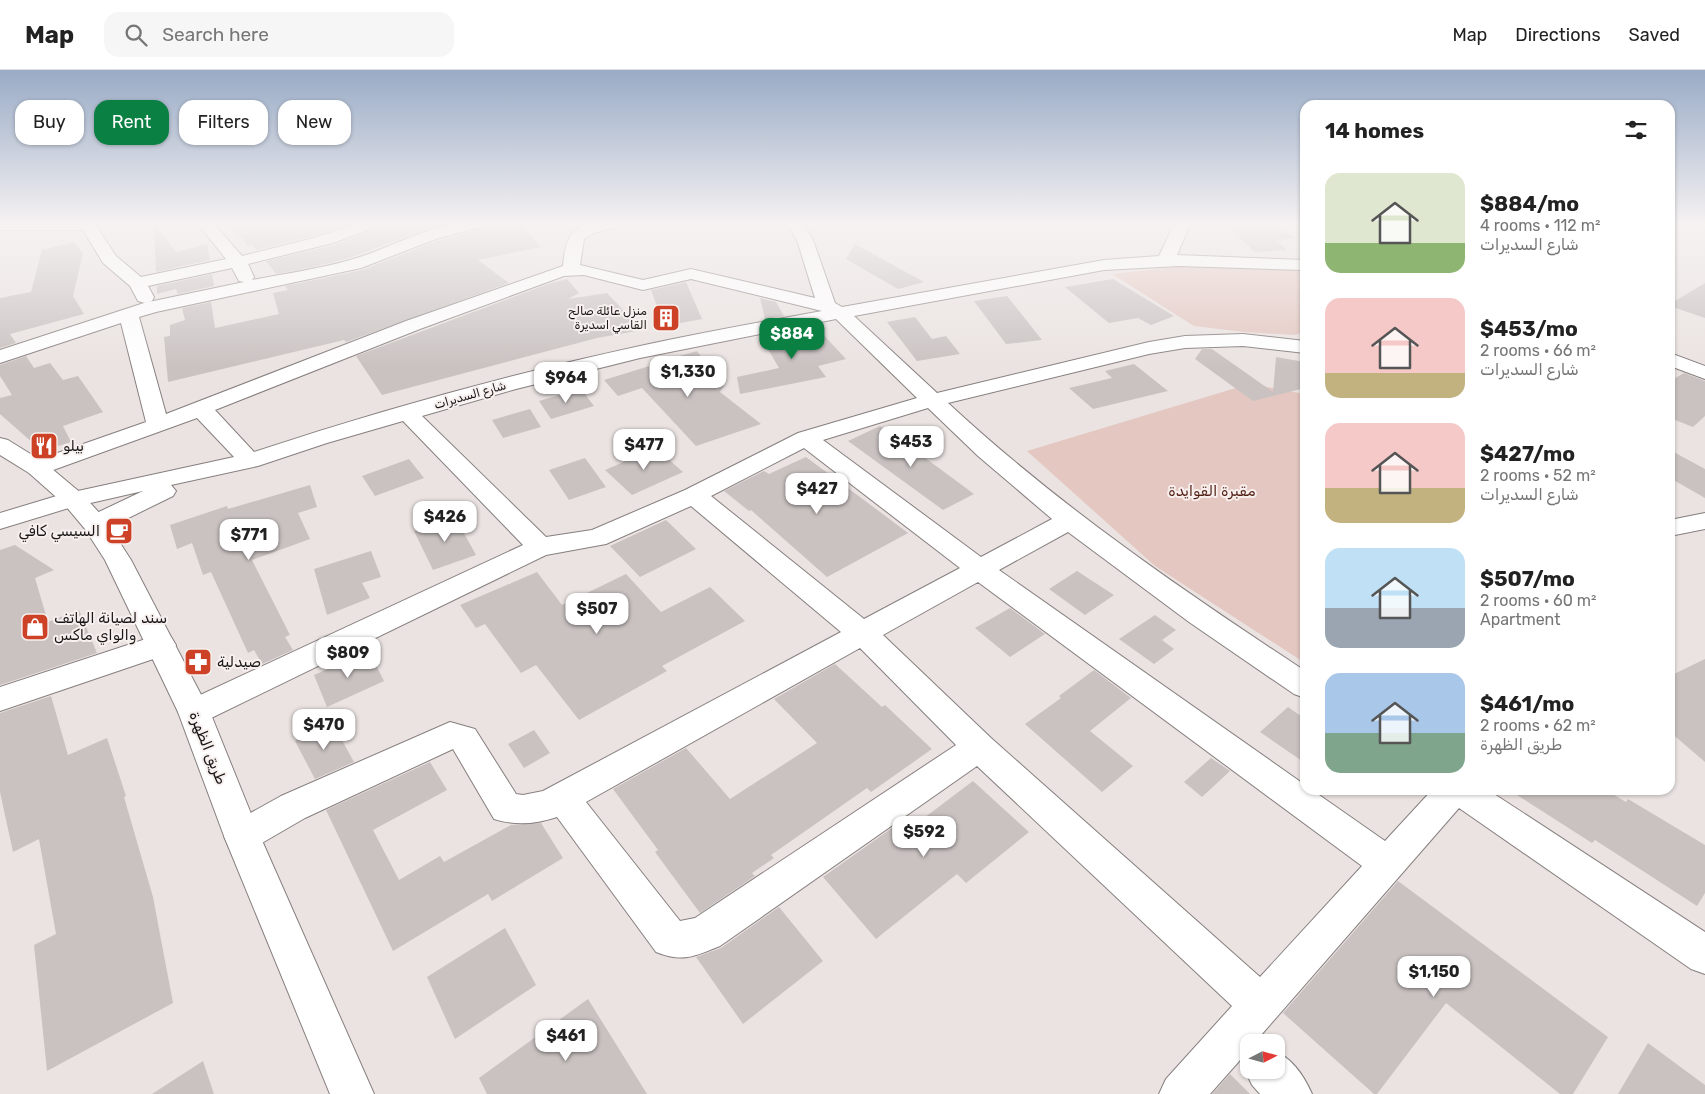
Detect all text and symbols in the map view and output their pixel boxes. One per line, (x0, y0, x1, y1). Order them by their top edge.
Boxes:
search box (104, 12, 454, 57)
text: Map (25, 21, 74, 49)
icon: search (122, 21, 150, 49)
text: Search here (162, 23, 269, 46)
text: Map (1452, 24, 1487, 46)
text: Directions (1515, 24, 1601, 46)
text: Saved (1629, 24, 1680, 46)
chip: Buy (15, 100, 84, 145)
chip: Rent (94, 100, 169, 145)
chip: Filters (179, 100, 268, 145)
chip: New (278, 100, 351, 145)
icon: filters (1622, 116, 1650, 144)
text: 14 homes (1325, 118, 1424, 143)
text: $884/mo (1480, 191, 1579, 216)
icon: home (1365, 193, 1425, 253)
text: 4 rooms · 112 m² (1480, 216, 1600, 235)
text: شارع السديرات (1480, 235, 1579, 254)
building icon: منزل عائلة صالح القاسي اسديرة (651, 303, 681, 333)
place label: منزل عائلة صالح القاسي اسديرة (568, 304, 647, 334)
text: $453/mo (1480, 316, 1578, 341)
pin: $884 (762, 318, 822, 360)
icon: home (1365, 318, 1425, 378)
text: $884 (770, 324, 814, 343)
text: 2 rooms · 66 m² (1480, 341, 1596, 360)
pin: $1,330 (647, 356, 729, 398)
text: شارع السديرات (1480, 360, 1579, 379)
pin: $964 (536, 362, 596, 404)
text: $1,330 (660, 362, 716, 381)
text: $964 (545, 368, 587, 387)
street label: شارع السديرات (432, 378, 508, 414)
pin: $453 (881, 426, 941, 468)
pin: $477 (614, 428, 674, 471)
restaurant icon: بيلو (29, 431, 59, 461)
text: $453 (890, 432, 932, 451)
text: $477 (624, 435, 664, 454)
place label: بيلو (63, 437, 84, 455)
text: $427/mo (1480, 441, 1575, 466)
icon: home (1365, 443, 1425, 503)
text: 2 rooms · 52 m² (1480, 466, 1596, 485)
pin: $427 (787, 472, 847, 515)
text: $427 (796, 479, 838, 498)
park label: مقبرة القوايدة (1168, 482, 1256, 500)
text: شارع السديرات (1480, 485, 1579, 504)
pin: $426 (415, 500, 475, 543)
text: $426 (424, 507, 466, 526)
cafe icon: السيسي كافي (104, 516, 134, 546)
pin: $771 (219, 518, 279, 561)
place label: السيسي كافي (18, 522, 100, 543)
text: $771 (231, 525, 267, 544)
text: $507/mo (1480, 566, 1575, 591)
icon: home (1365, 568, 1425, 628)
text: 2 rooms · 60 m² (1480, 591, 1597, 610)
pin: $507 (567, 592, 627, 635)
text: $507 (576, 599, 618, 618)
place label: سند لصيانة الهاتف والواي ماكس (54, 609, 167, 645)
text: Apartment (1480, 610, 1560, 629)
shop icon: سند لصيانة الهاتف والواي ماكس (20, 612, 50, 642)
pin: $809 (318, 636, 378, 679)
text: $809 (327, 643, 369, 662)
pharmacy icon: صيدلية (183, 647, 213, 677)
place label: صيدلية (217, 653, 261, 671)
text: $461/mo (1480, 691, 1574, 716)
icon: home (1365, 693, 1425, 753)
pin: $470 (294, 708, 354, 751)
street label: طريق الظهرة (185, 709, 231, 787)
text: $470 (303, 715, 345, 734)
text: 2 rooms · 62 m² (1480, 716, 1596, 735)
text: طريق الظهرة (1480, 735, 1562, 754)
pin: $592 (894, 816, 954, 858)
text: $592 (903, 822, 945, 841)
pin: $1,150 (1393, 956, 1475, 998)
text: $1,150 (1408, 962, 1460, 981)
pin: $461 (536, 1020, 596, 1062)
text: $461 (546, 1026, 586, 1045)
north arrow (1240, 1034, 1285, 1079)
map controls (1240, 1034, 1285, 1079)

